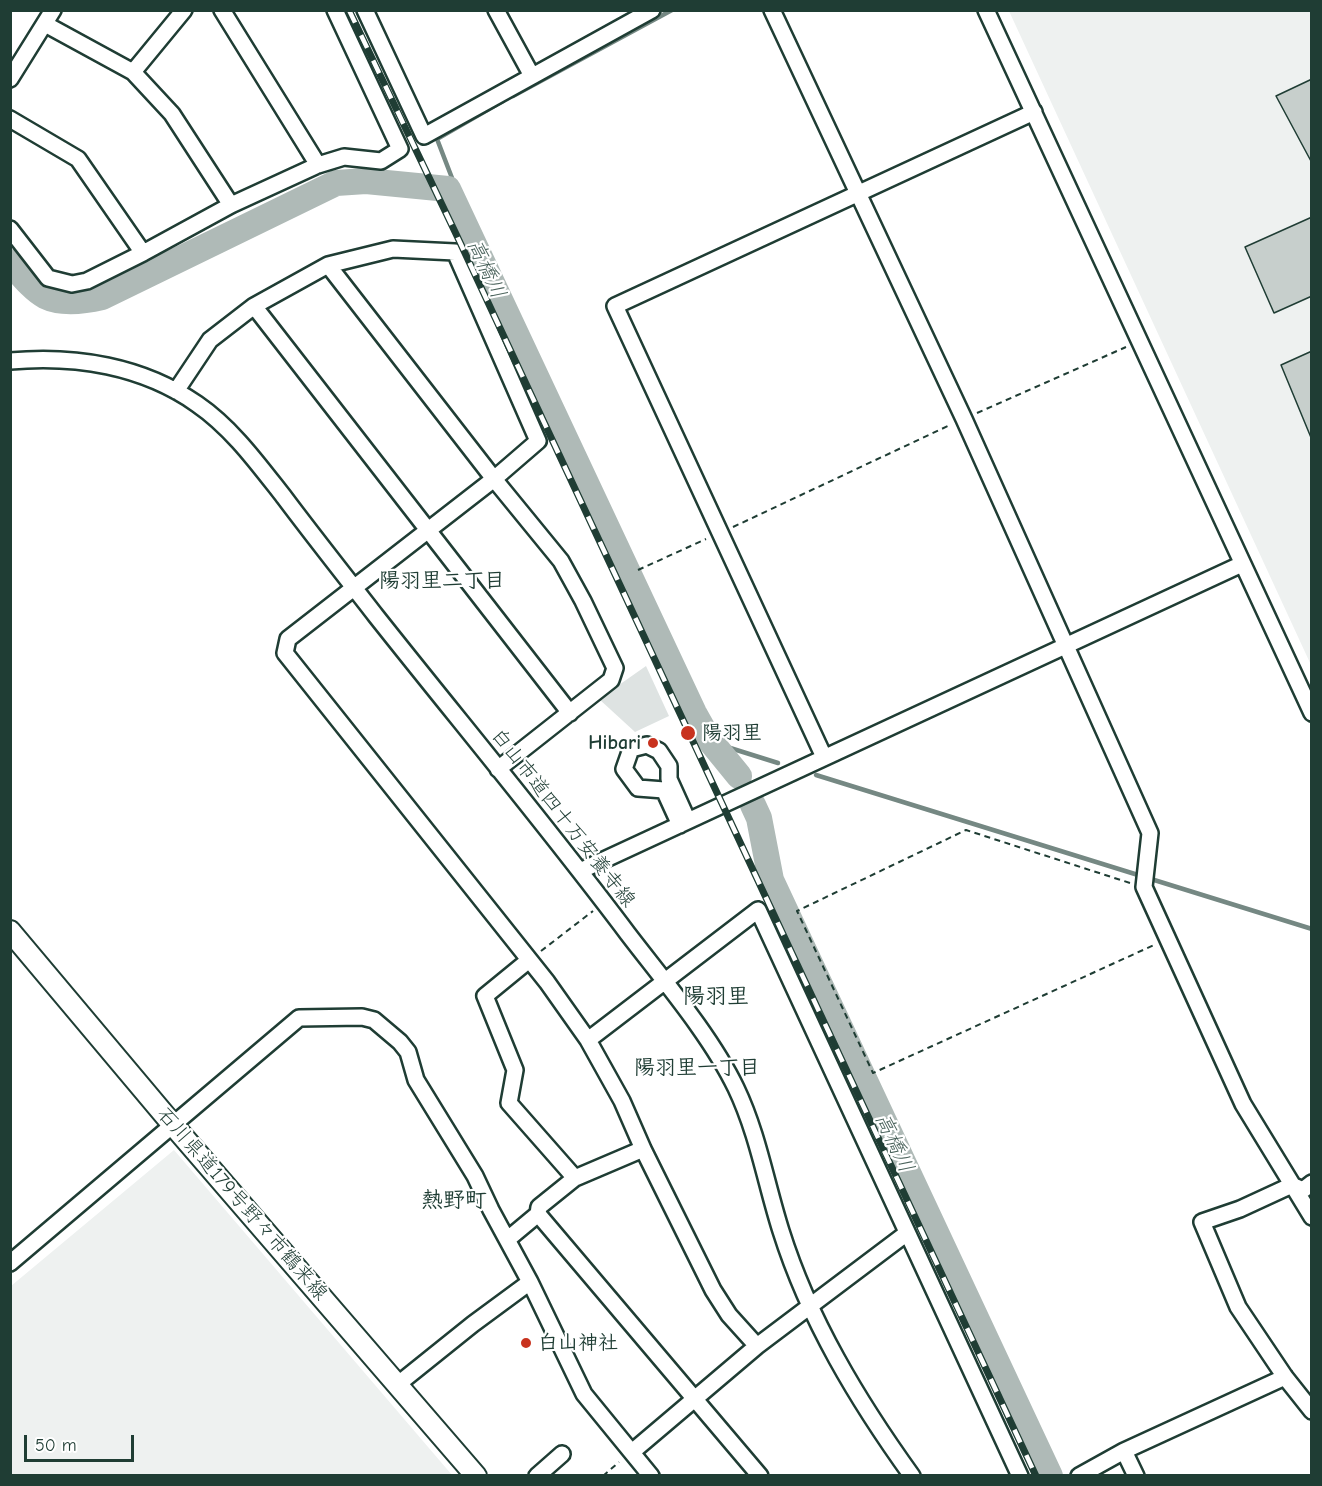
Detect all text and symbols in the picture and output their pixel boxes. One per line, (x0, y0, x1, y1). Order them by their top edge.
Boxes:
water label: 高橋川 (461, 235, 511, 303)
district label: 陽羽里二丁目 (379, 568, 505, 594)
place label: 陽羽里 (702, 721, 762, 745)
street label: 白山市道四十万安養寺線 (486, 724, 640, 912)
marker: 陽羽里 (679, 724, 697, 742)
place label: Hibari (588, 731, 641, 755)
marker: Hibari (646, 736, 660, 750)
district label: 陽羽里 (683, 984, 749, 1010)
district label: 陽羽里一丁目 (634, 1055, 760, 1081)
street label: 石川県道179号野々市鶴来線 (152, 1103, 332, 1305)
water label: 高橋川 (869, 1109, 919, 1177)
district label: 熱野町 (421, 1188, 487, 1214)
place label: 白山神社 (538, 1331, 618, 1355)
marker: 白山神社 (519, 1336, 533, 1350)
scale bar (27, 1423, 136, 1461)
text: 50 m (35, 1435, 77, 1456)

